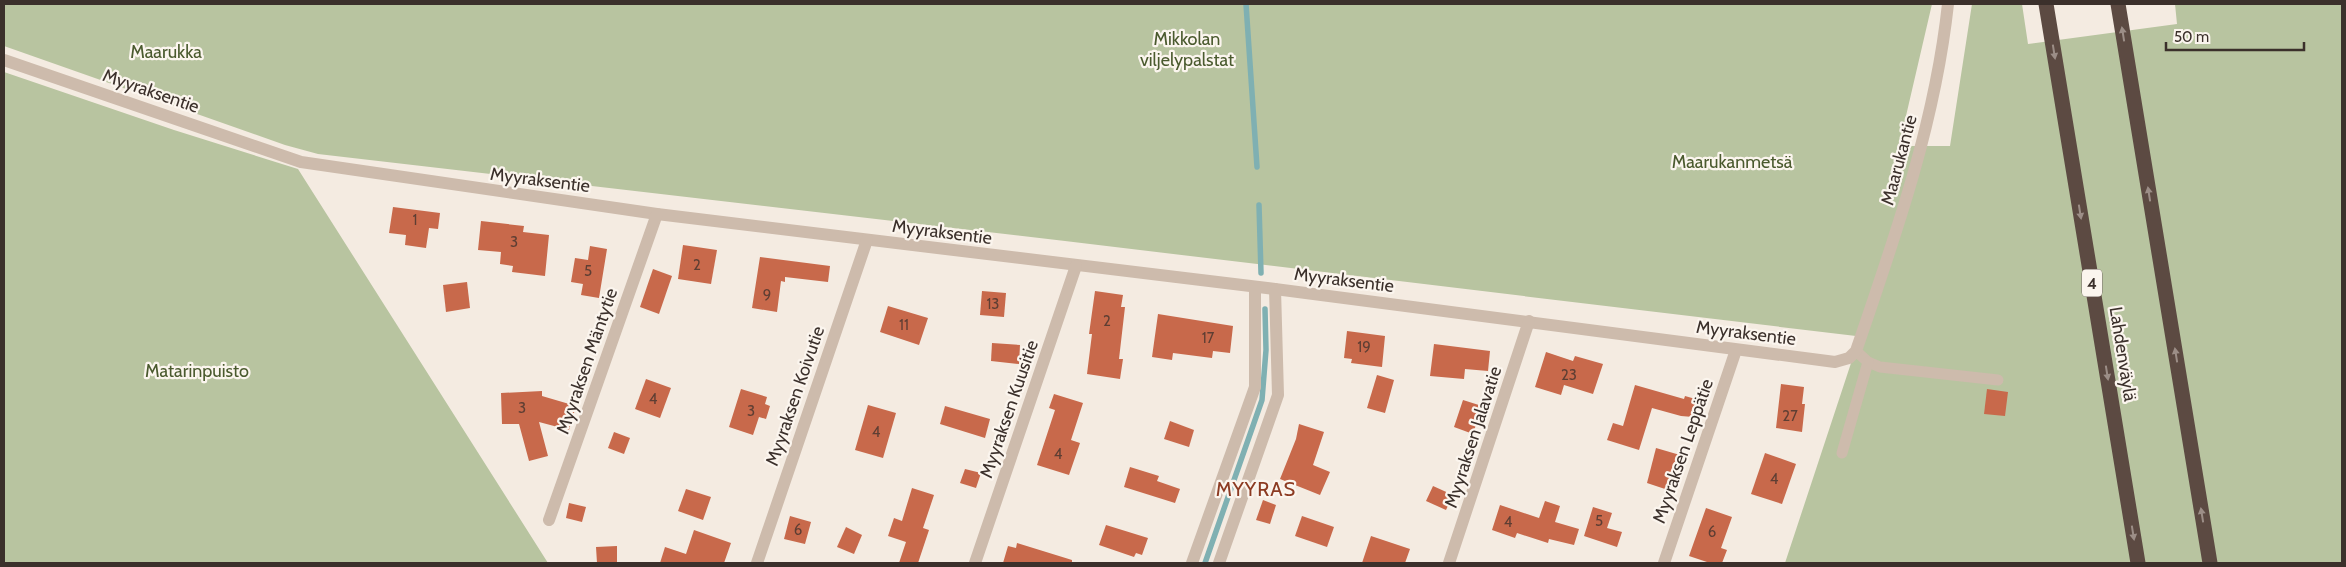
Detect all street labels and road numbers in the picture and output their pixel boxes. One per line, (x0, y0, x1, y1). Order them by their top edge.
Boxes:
street label: Myyraksentie (100, 64, 202, 118)
street label: Maarukantie (1876, 112, 1922, 208)
street label: Myyraksentie (489, 163, 591, 197)
street label: Myyraksentie (891, 215, 993, 249)
street label: Myyraksentie (1293, 263, 1395, 297)
road number: 4 (2082, 270, 2102, 296)
street label: Myyraksen Mäntytie (552, 285, 622, 437)
street label: Lahdenväylä (2105, 305, 2141, 403)
street label: Myyraksentie (1695, 316, 1797, 350)
street label: Myyraksen Koivutie (761, 323, 829, 469)
street label: Myyraksen Kuusitie (975, 337, 1043, 481)
street label: Myyraksen Jalavatie (1440, 364, 1506, 510)
street label: Myyraksen Leppätie (1648, 376, 1718, 526)

